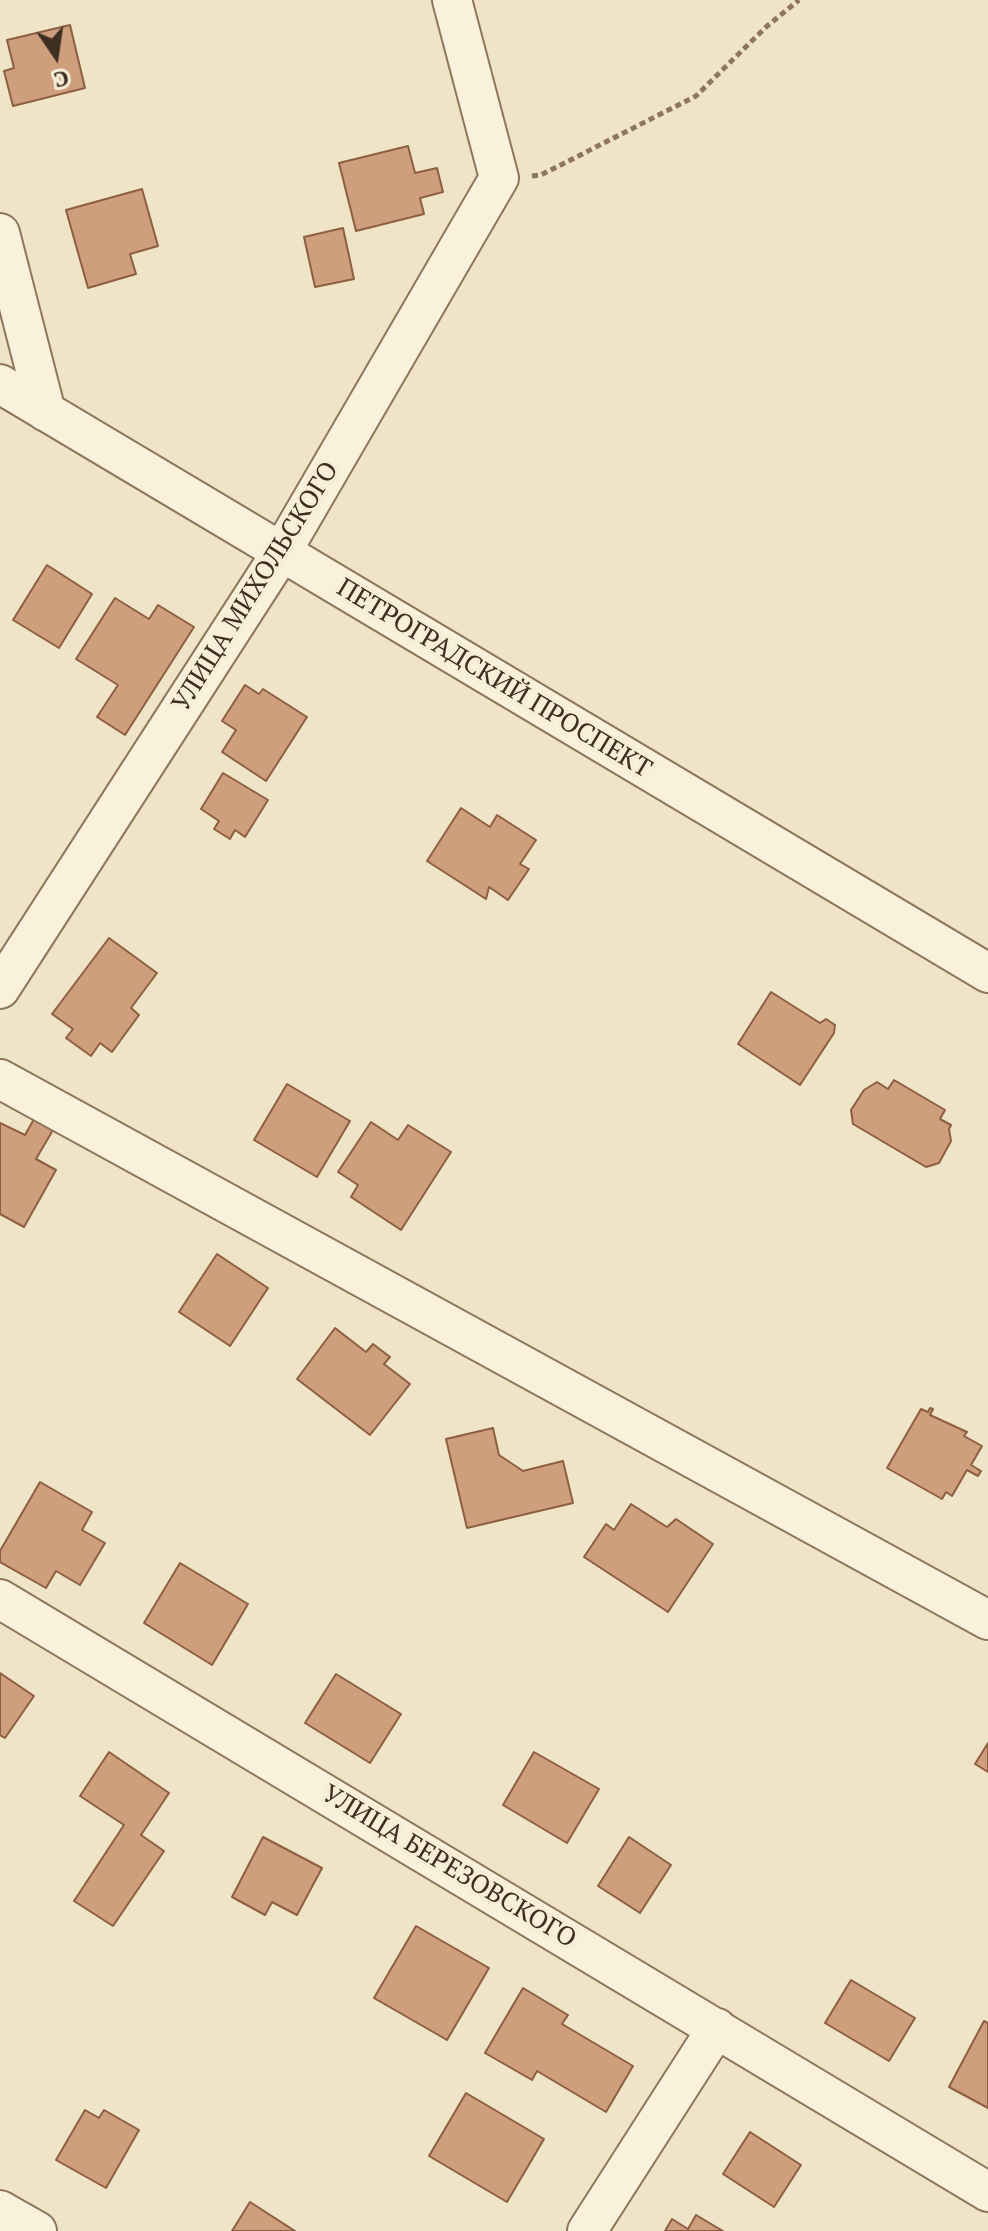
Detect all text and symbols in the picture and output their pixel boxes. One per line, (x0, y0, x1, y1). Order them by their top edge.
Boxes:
north arrow (16, 16, 96, 96)
text: С (51, 64, 72, 96)
street label: УЛИЦА МИХОЛЬСКОГО (166, 456, 346, 718)
street label: ПЕТРОГРАДСКИЙ ПРОСПЕКТ (331, 573, 657, 785)
street label: УЛИЦА БЕРЕЗОВСКОГО (316, 1779, 582, 1955)

